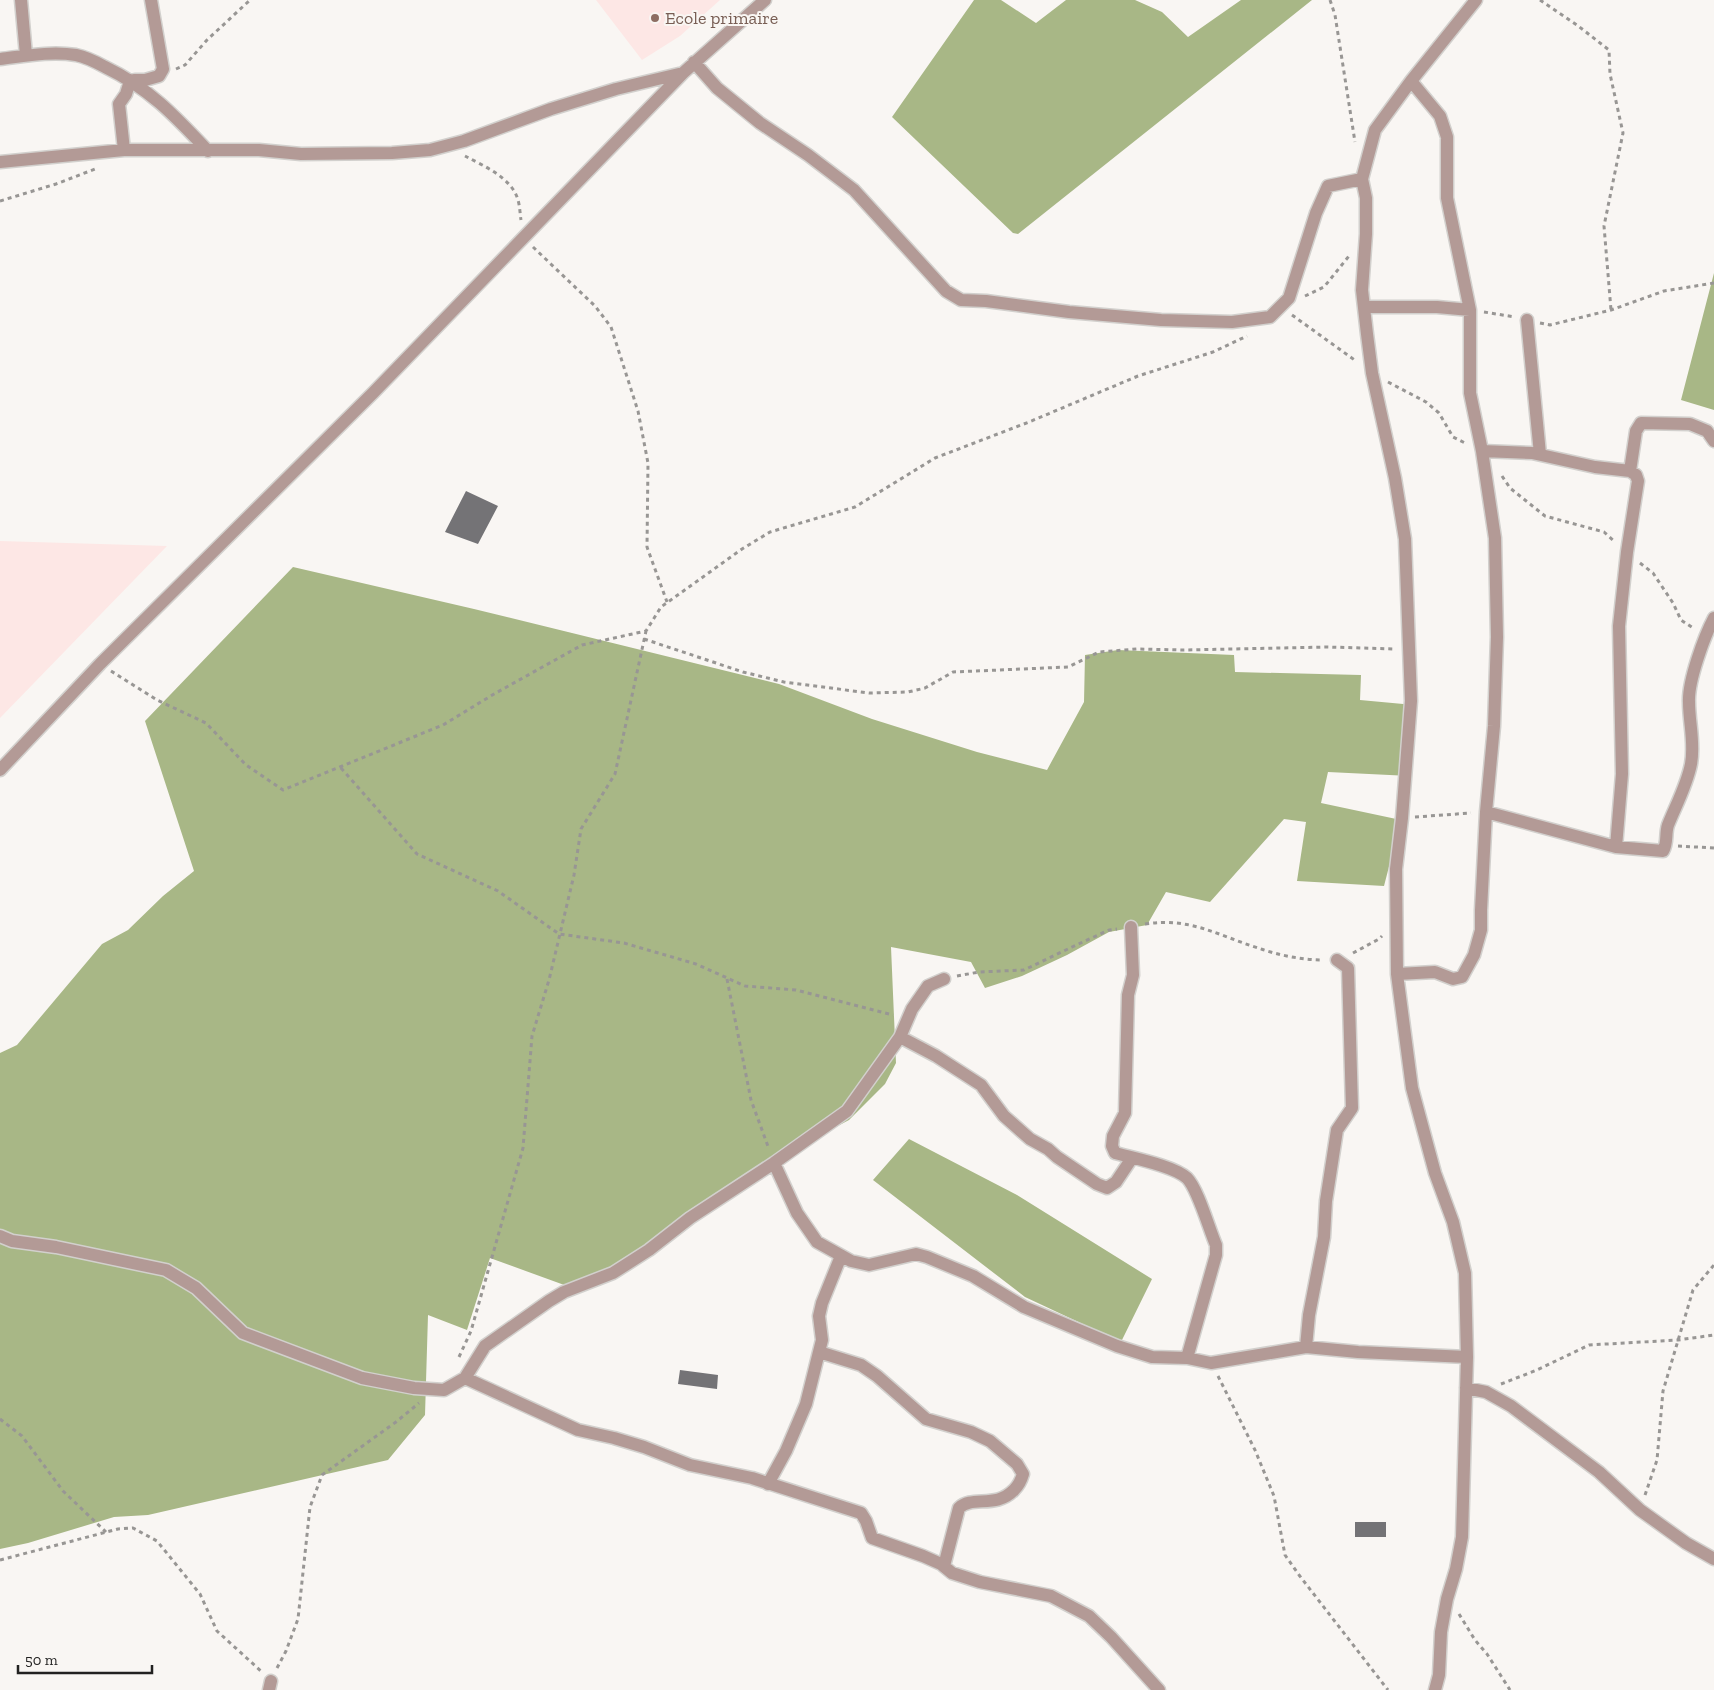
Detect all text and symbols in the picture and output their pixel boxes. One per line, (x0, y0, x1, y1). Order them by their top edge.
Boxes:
place label: Ecole primaire (665, 7, 778, 29)
marker: Ecole primaire (649, 12, 661, 24)
scale bar (18, 1642, 151, 1674)
text: 50 m (25, 1651, 58, 1669)

